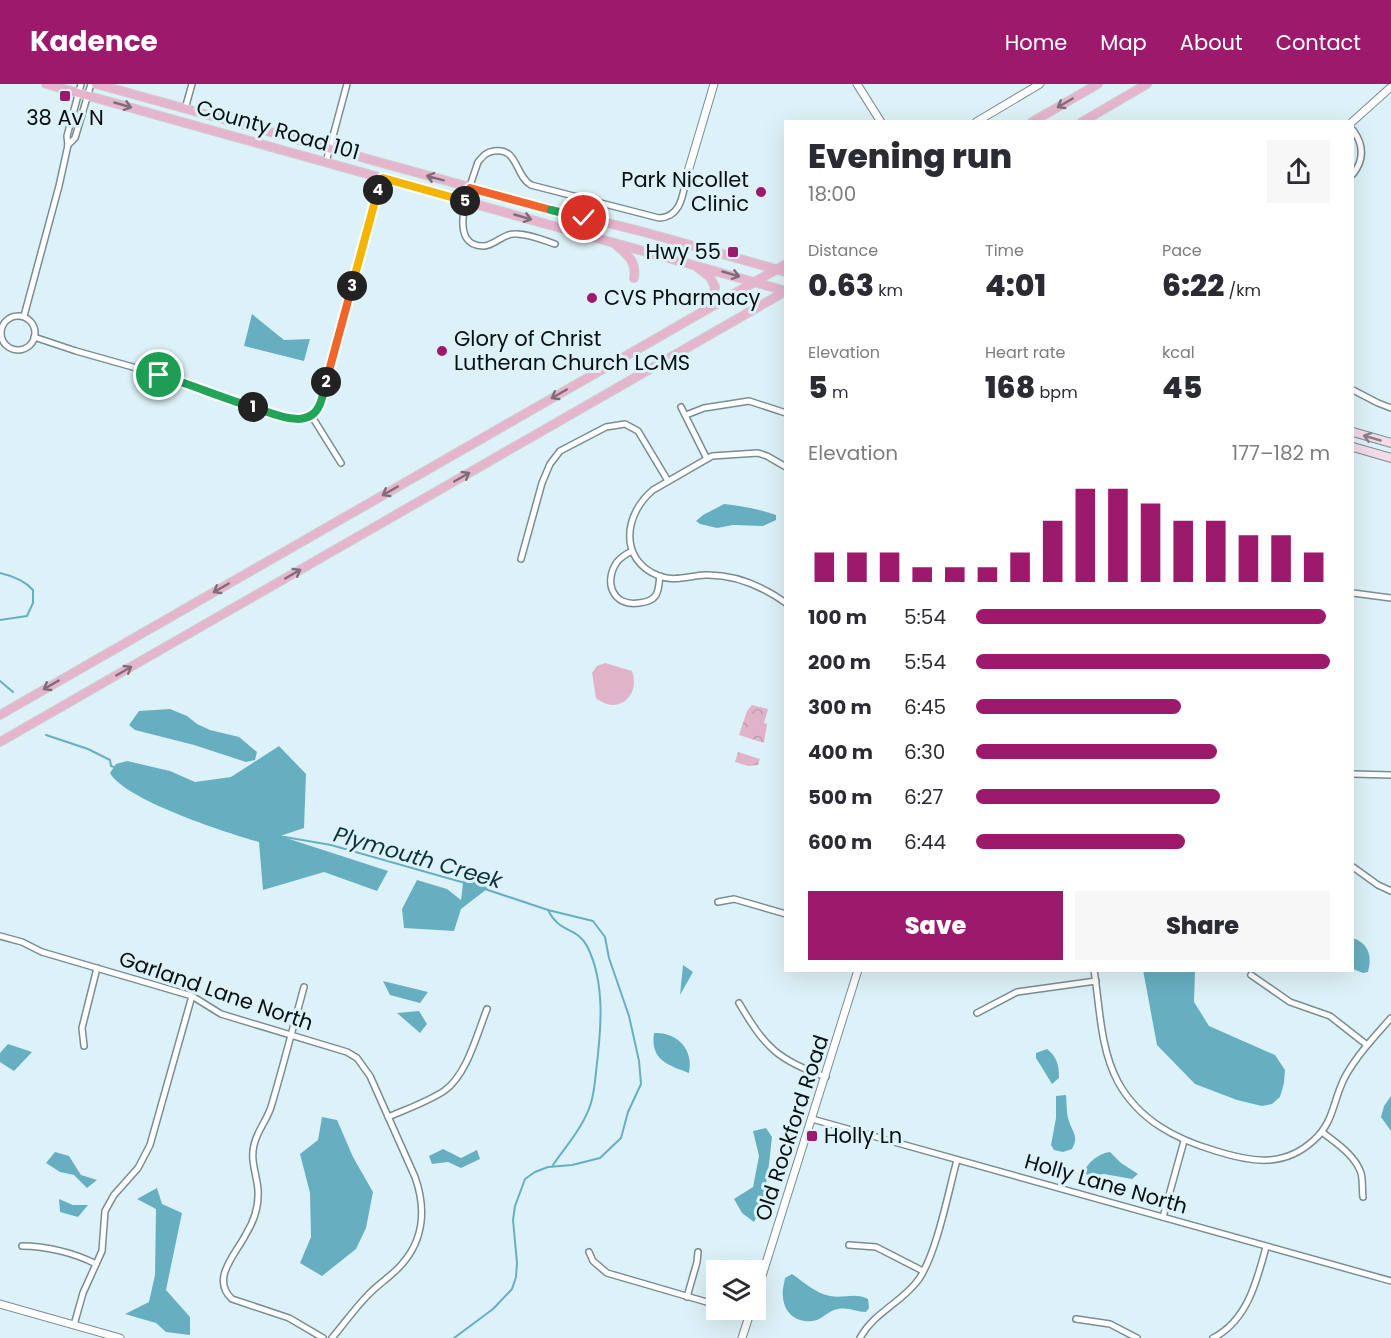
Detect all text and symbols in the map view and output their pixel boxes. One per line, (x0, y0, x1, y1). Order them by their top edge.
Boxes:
text: Kadence (30, 22, 158, 61)
text: Home (1005, 28, 1067, 57)
text: Map (1100, 28, 1147, 57)
text: About (1180, 28, 1243, 57)
text: Contact (1276, 28, 1361, 57)
marker: 38 Av N (58, 89, 72, 103)
street label: County Road 101 (193, 92, 363, 167)
one-way arrow (1057, 97, 1074, 109)
one-way arrow (113, 100, 132, 111)
place label: 38 Av N (26, 103, 104, 132)
text: Evening run (808, 133, 1012, 180)
button: share (1267, 140, 1330, 203)
place label: Park Nicollet Clinic (621, 165, 749, 218)
one-way arrow (426, 172, 445, 183)
pin: 4 (363, 175, 393, 205)
text: 4 (373, 178, 383, 201)
text: 18:00 (808, 180, 856, 208)
marker: Park Nicollet Clinic (754, 185, 768, 199)
pin: 5 (450, 186, 480, 216)
text: 5 (460, 189, 470, 212)
pin (558, 192, 609, 243)
icon: check (567, 201, 600, 234)
one-way arrow (513, 211, 532, 223)
place label: Hwy 55 (645, 237, 721, 266)
text: Distance (808, 239, 878, 262)
text: Time (985, 239, 1024, 262)
text: Pace (1162, 239, 1202, 262)
marker: Hwy 55 (726, 245, 740, 259)
text: 0.63 (808, 264, 874, 307)
text: 4:01 (985, 264, 1046, 307)
text: 6:22 (1162, 264, 1224, 307)
one-way arrow (721, 269, 740, 280)
pin: 3 (337, 271, 367, 301)
text: 3 (347, 274, 357, 297)
text: km (874, 279, 903, 302)
text: /km (1224, 279, 1261, 302)
place label: CVS Pharmacy (604, 283, 761, 312)
marker: CVS Pharmacy (585, 291, 599, 305)
place label: Glory of Christ Lutheran Church LCMS (454, 324, 690, 377)
text: Elevation (808, 341, 880, 364)
text: Heart rate (985, 341, 1065, 364)
text: kcal (1162, 341, 1195, 364)
marker: Glory of Christ Lutheran Church LCMS (435, 344, 449, 358)
pin (133, 349, 184, 400)
icon: arrive (142, 358, 175, 391)
text: 5 (808, 366, 828, 409)
text: 168 (985, 366, 1035, 409)
text: 45 (1162, 366, 1202, 409)
pin: 2 (311, 367, 341, 397)
text: 2 (321, 370, 331, 393)
text: m (828, 381, 848, 404)
text: bpm (1035, 381, 1078, 404)
one-way arrow (551, 388, 568, 400)
pin: 1 (238, 392, 268, 422)
text: 1 (250, 395, 256, 418)
one-way arrow (1363, 432, 1382, 443)
text: Elevation (808, 439, 898, 467)
text: 177–182 m (1232, 439, 1330, 467)
one-way arrow (453, 471, 470, 483)
one-way arrow (382, 485, 399, 497)
one-way arrow (284, 568, 301, 580)
one-way arrow (213, 582, 230, 594)
text: 100 m (808, 603, 867, 631)
text: 5:54 (904, 603, 946, 631)
text: 200 m (808, 648, 871, 676)
text: 5:54 (904, 648, 946, 676)
one-way arrow (114, 665, 132, 676)
one-way arrow (43, 680, 61, 691)
text: 300 m (808, 693, 872, 721)
text: 6:45 (904, 693, 946, 721)
text: 400 m (808, 738, 873, 766)
text: 6:30 (904, 738, 945, 766)
text: 500 m (808, 783, 873, 811)
text: 6:27 (904, 783, 943, 811)
water label: Plymouth Creek (330, 819, 507, 897)
text: 600 m (808, 828, 872, 856)
text: 6:44 (904, 828, 946, 856)
button: Save (808, 891, 1063, 960)
button: Share (1075, 891, 1330, 960)
street label: Garland Lane North (115, 944, 317, 1037)
street label: Old Rockford Road (748, 1031, 835, 1225)
place label: Holly Ln (824, 1121, 902, 1150)
marker: Holly Ln (805, 1129, 819, 1143)
street label: Holly Lane North (1021, 1146, 1191, 1221)
map controls (706, 1260, 766, 1320)
button: layers (706, 1260, 766, 1320)

